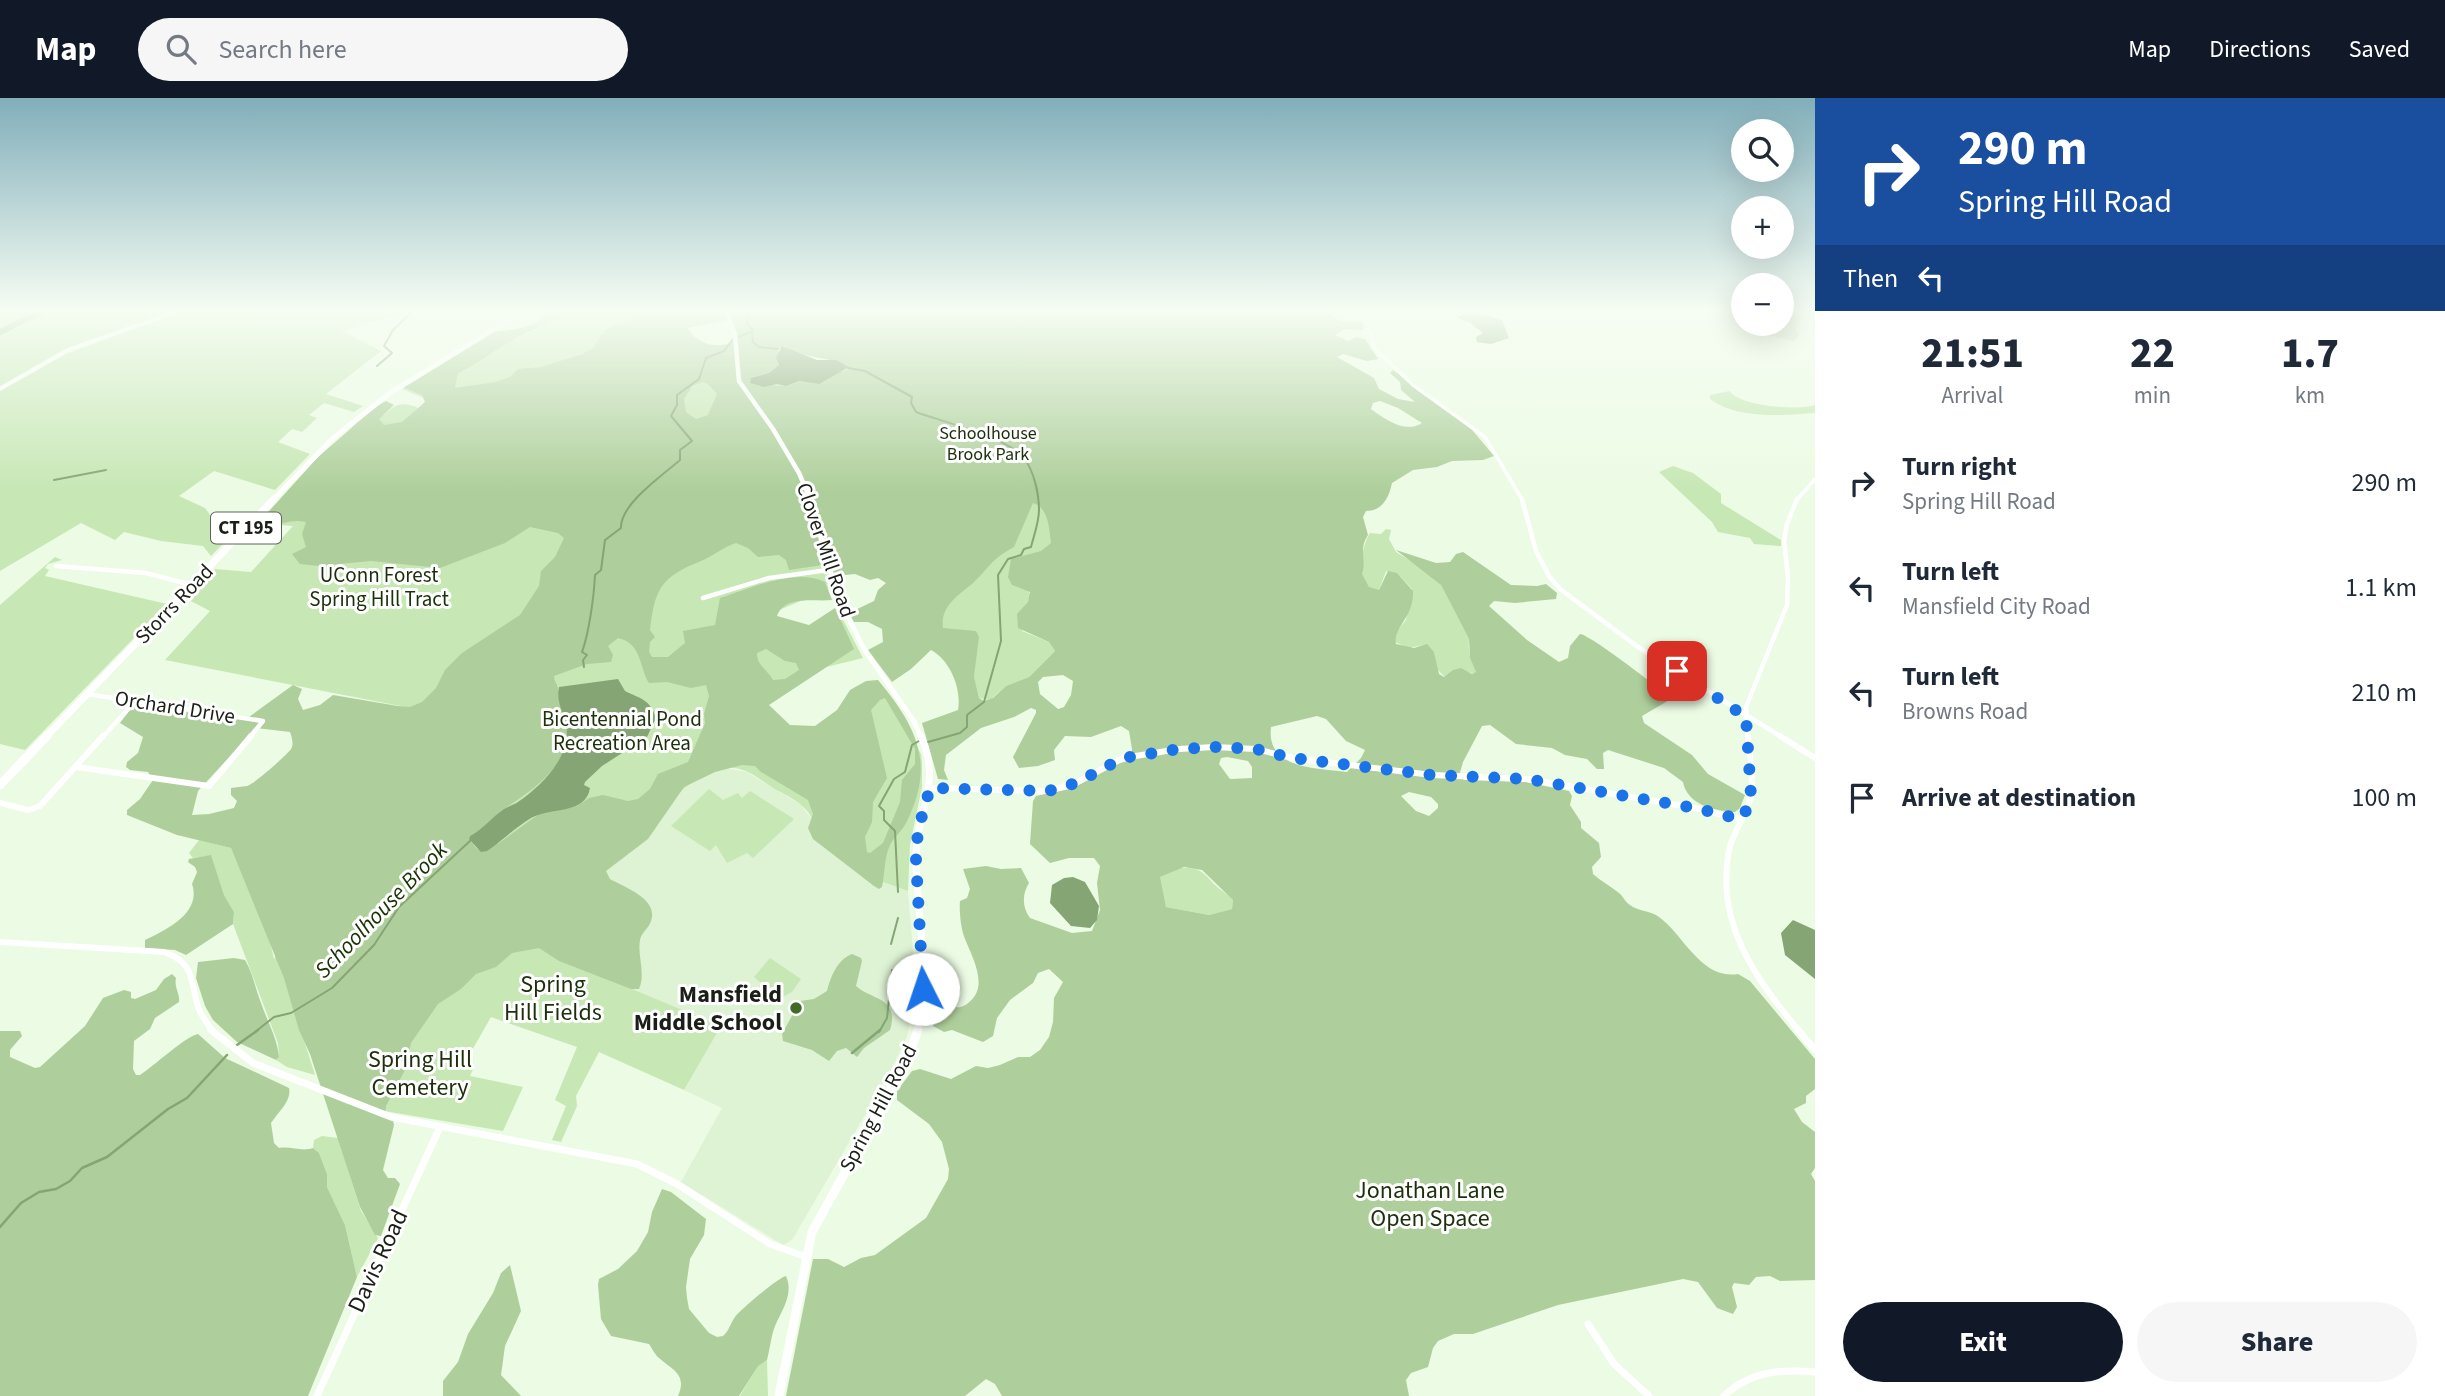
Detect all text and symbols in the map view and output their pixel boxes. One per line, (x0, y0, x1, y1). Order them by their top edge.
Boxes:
search box (138, 18, 628, 81)
text: Map (35, 26, 96, 73)
icon: search (162, 30, 200, 68)
text: Search here (218, 31, 347, 68)
text: Map (2128, 32, 2171, 67)
text: Directions (2209, 32, 2311, 67)
text: Saved (2349, 32, 2410, 67)
text: 290 m (1958, 114, 2087, 184)
map controls (1731, 119, 1794, 336)
button: search (1731, 119, 1794, 182)
icon: right (1843, 126, 1934, 217)
text: Spring Hill Road (1958, 179, 2172, 225)
button: + (1731, 196, 1794, 259)
icon: left (1912, 259, 1950, 297)
text: Then (1843, 260, 1898, 297)
button: − (1731, 273, 1794, 336)
text: 21:51 (1921, 324, 2024, 384)
text: 22 (2130, 324, 2175, 384)
text: 1.7 (2281, 324, 2339, 384)
text: Arrival (1942, 379, 2003, 412)
text: min (2134, 379, 2171, 412)
text: km (2295, 379, 2325, 412)
park label: Schoolhouse Brook Park (939, 421, 1037, 467)
text: Turn right (1902, 448, 2017, 485)
icon: right (1843, 464, 1881, 502)
text: 290 m (2351, 464, 2417, 501)
street label: Clover Mill Road (789, 479, 863, 621)
text: Spring Hill Road (1902, 485, 2056, 518)
road number: CT 195 (211, 512, 281, 544)
text: Turn left (1902, 553, 1999, 590)
street label: Storrs Road (128, 557, 220, 651)
park label: UConn Forest Spring Hill Tract (309, 560, 449, 614)
icon: left (1843, 569, 1881, 607)
text: 1.1 km (2345, 569, 2417, 606)
text: Mansfield City Road (1902, 590, 2091, 623)
pin (1647, 641, 1707, 701)
icon: arrive (1658, 652, 1696, 690)
text: Turn left (1902, 658, 1999, 695)
icon: left (1843, 674, 1881, 712)
text: 210 m (2351, 674, 2417, 711)
street label: Orchard Drive (113, 683, 237, 731)
text: Browns Road (1902, 695, 2028, 728)
park label: Bicentennial Pond Recreation Area (542, 704, 702, 758)
icon: arrive (1843, 779, 1881, 817)
text: Arrive at destination (1902, 779, 2136, 816)
text: 100 m (2351, 779, 2417, 816)
water label: Schoolhouse Brook (307, 833, 456, 986)
position arrow (886, 952, 960, 1026)
park label: Spring Hill Fields (504, 967, 602, 1030)
place label: Mansfield Middle School (634, 977, 782, 1040)
marker: Mansfield Middle School (788, 1000, 804, 1016)
street label: Spring Hill Road (832, 1039, 924, 1177)
park label: Spring Hill Cemetery (368, 1042, 472, 1105)
park label: Jonathan Lane Open Space (1355, 1173, 1505, 1236)
street label: Davis Road (339, 1204, 417, 1318)
button: Exit (1843, 1302, 2123, 1382)
button: Share (2137, 1302, 2417, 1382)

